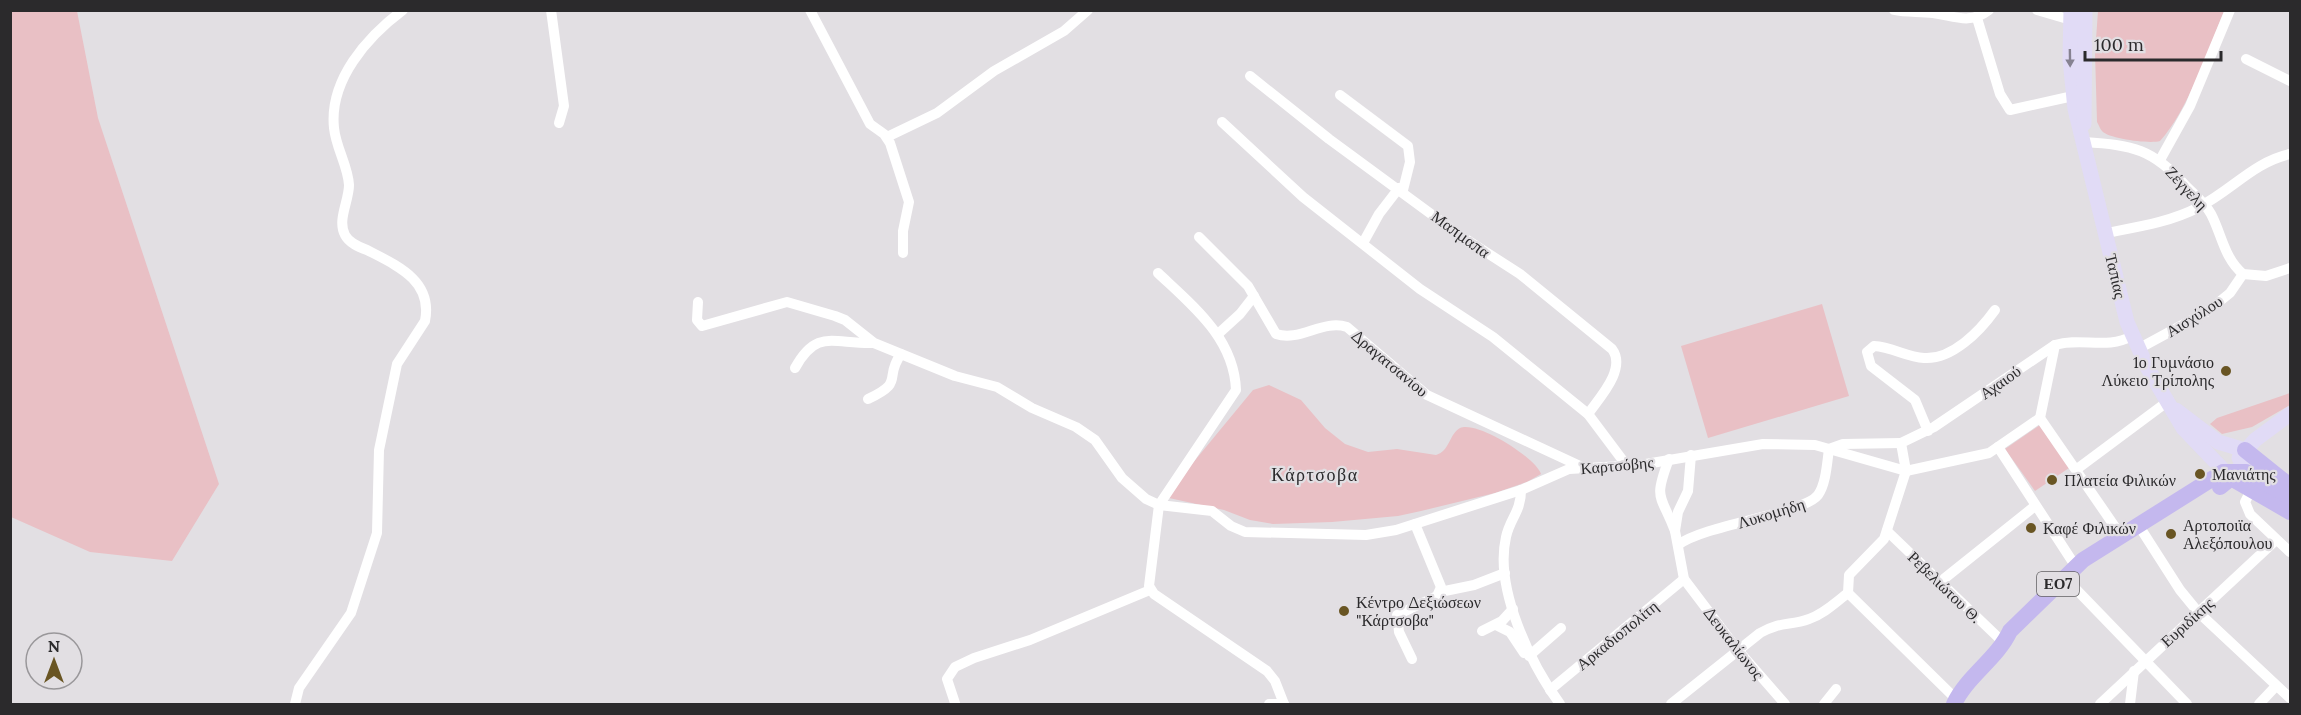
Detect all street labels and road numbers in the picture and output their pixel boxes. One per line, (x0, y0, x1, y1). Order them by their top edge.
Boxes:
street label: Ζέγγελη (2162, 162, 2212, 214)
street label: Μαπμαπα (1428, 206, 1495, 262)
street label: Ταπίας (2101, 252, 2131, 301)
street label: Αισχύλου (2162, 291, 2226, 341)
street label: Δραγατσανίου (1348, 325, 1432, 401)
street label: Αχαιού (1976, 361, 2025, 403)
street label: Καρτσόβης (1580, 452, 1655, 478)
street label: Λυκομήδη (1735, 493, 1807, 533)
street label: Ρεβελιώτου Θ. (1904, 547, 1986, 627)
road number: ΕΟ7 (2037, 572, 2079, 596)
street label: Ευριδίκης (2156, 593, 2218, 651)
street label: Αρκαδιοπολίτη (1572, 596, 1662, 674)
street label: Δευκαλίωνος (1700, 603, 1769, 684)

